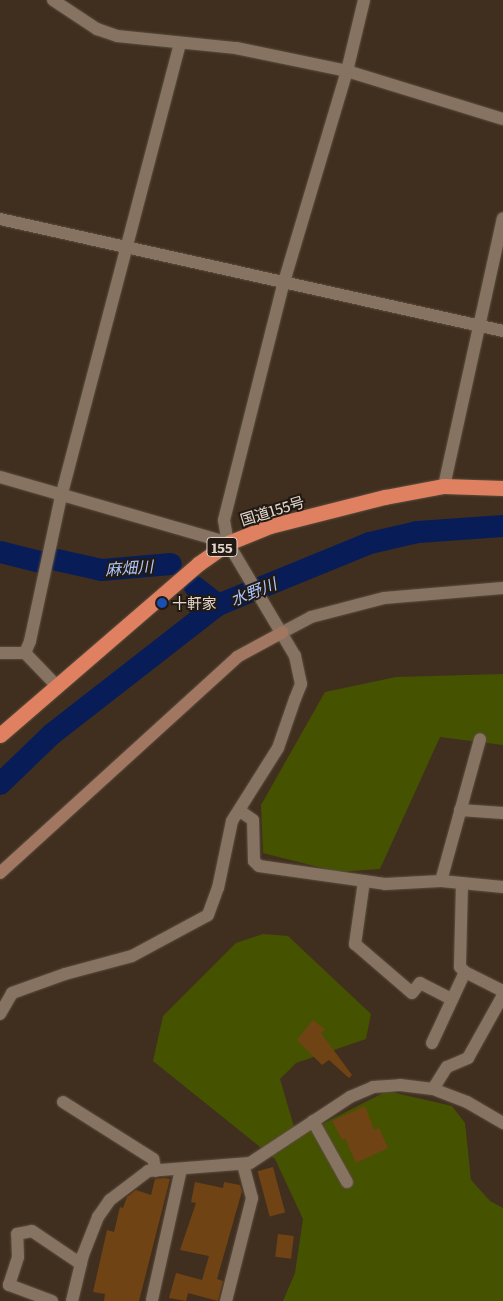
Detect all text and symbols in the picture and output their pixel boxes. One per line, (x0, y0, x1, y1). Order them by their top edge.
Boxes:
street label: 国道155号 (238, 492, 306, 528)
road number: 155 (206, 536, 238, 558)
water label: 麻畑川 (104, 556, 154, 578)
water label: 水野川 (227, 573, 279, 609)
place label: 十軒家 (172, 594, 217, 612)
marker: 十軒家 (156, 597, 168, 609)

